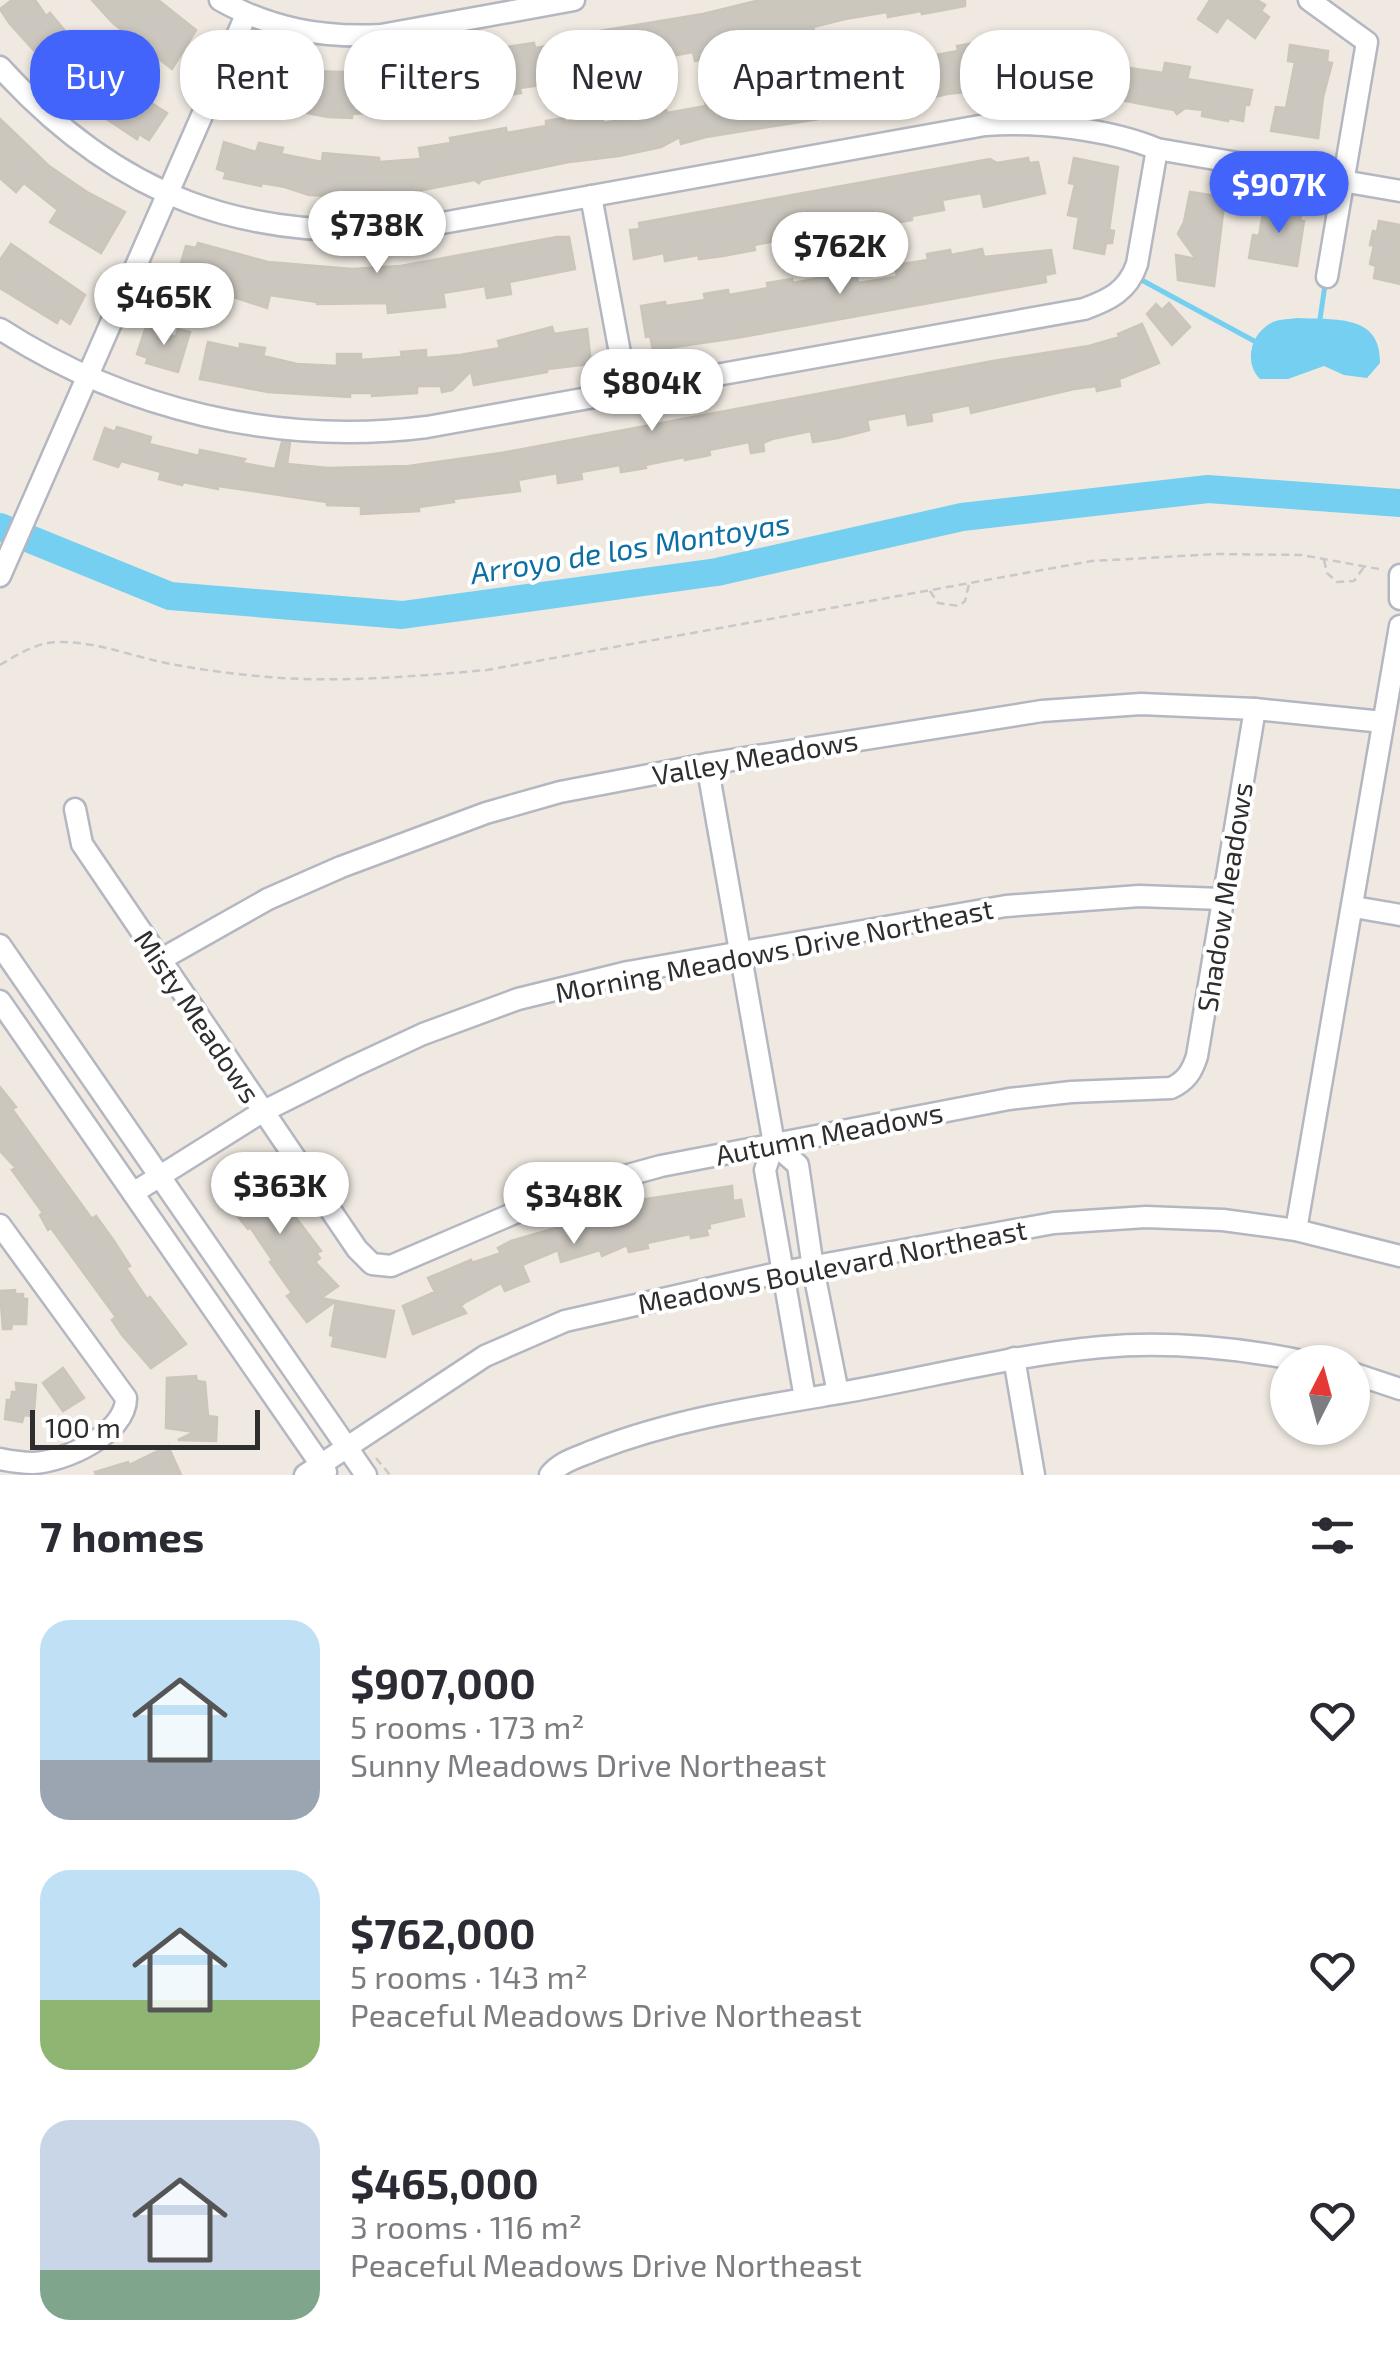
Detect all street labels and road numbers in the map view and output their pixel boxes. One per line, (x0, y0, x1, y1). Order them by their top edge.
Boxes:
street label: Valley Meadows (650, 722, 860, 792)
street label: Shadow Meadows (1189, 780, 1259, 1014)
street label: Morning Meadows Drive Northeast (552, 891, 996, 1009)
street label: Misty Meadows (128, 923, 268, 1109)
street label: Autumn Meadows (712, 1094, 946, 1172)
street label: Meadows Boulevard Northeast (635, 1212, 1029, 1320)

